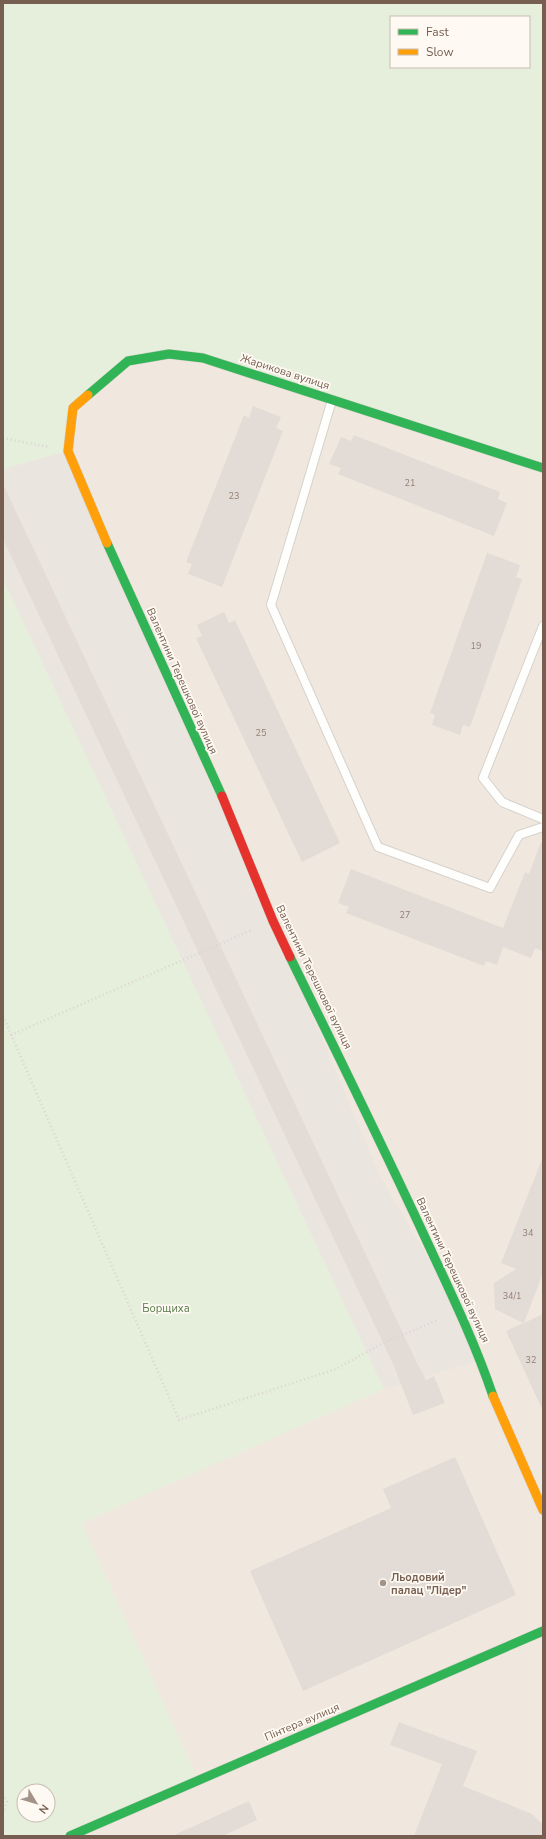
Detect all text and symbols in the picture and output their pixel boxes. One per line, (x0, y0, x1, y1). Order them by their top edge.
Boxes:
legend (390, 16, 530, 68)
text: Fast (426, 24, 449, 40)
text: Slow (426, 44, 454, 60)
street label: Жарикова вулиця (238, 350, 332, 394)
house number: 21 (405, 477, 415, 489)
house number: 23 (229, 490, 239, 502)
street label: Валентини Терешкової вулиця (143, 606, 221, 757)
house number: 19 (471, 640, 481, 652)
house number: 25 (256, 727, 266, 739)
street label: Валентини Терешкової вулиця (273, 902, 356, 1052)
house number: 27 (400, 909, 410, 921)
street label: Валентини Терешкової вулиця (413, 1195, 493, 1345)
house number: 34 (523, 1227, 534, 1239)
house number: 34/1 (503, 1290, 521, 1302)
park label: Борщиха (142, 1301, 190, 1316)
house number: 32 (526, 1354, 536, 1366)
place label: Льодовий палац "Лідер" (391, 1570, 467, 1598)
marker: Льодовий палац "Лідер" (378, 1578, 388, 1588)
street label: Пінтера вулиця (262, 1699, 342, 1745)
north arrow (16, 1783, 56, 1823)
text: N (35, 1801, 52, 1817)

